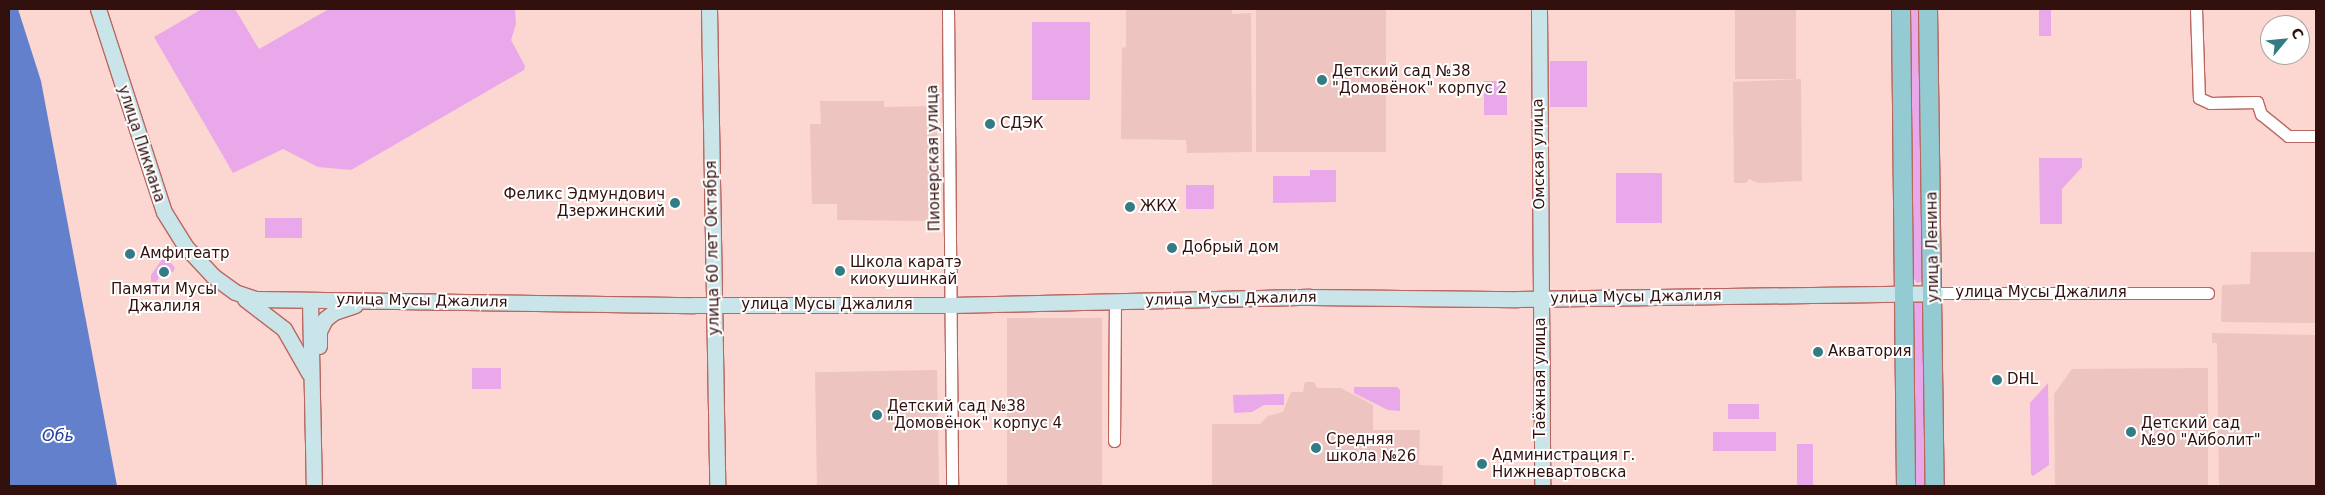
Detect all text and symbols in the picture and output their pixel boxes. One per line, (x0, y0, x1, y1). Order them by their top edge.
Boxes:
north arrow (2260, 15, 2310, 65)
text: С (2288, 25, 2307, 42)
place label: Детский сад №38 "Домовёнок" корпус 2 (1332, 62, 1507, 97)
marker: Детский сад №38 "Домовёнок" корпус 2 (1316, 74, 1328, 86)
street label: улица Пикмана (114, 83, 168, 205)
street label: Пионерская улица (924, 85, 944, 231)
street label: Омская улица (1529, 98, 1549, 210)
place label: СДЭК (1000, 115, 1043, 133)
marker: СДЭК (984, 118, 996, 130)
street label: улица 60 лет Октября (702, 160, 724, 336)
place label: Феликс Эдмундович Дзержинский (504, 185, 665, 220)
street label: улица Ленина (1923, 191, 1943, 303)
marker: Феликс Эдмундович Дзержинский (669, 197, 681, 209)
place label: ЖКХ (1140, 198, 1177, 216)
marker: ЖКХ (1124, 201, 1136, 213)
place label: Добрый дом (1182, 239, 1279, 257)
marker: Добрый дом (1166, 242, 1178, 254)
place label: Амфитеатр (140, 245, 230, 263)
marker: Амфитеатр (124, 248, 136, 260)
place label: Школа каратэ киокушинкай (850, 253, 962, 288)
marker: Школа каратэ киокушинкай (834, 265, 846, 277)
marker: Памяти Мусы Джалиля (158, 266, 170, 278)
place label: Памяти Мусы Джалиля (111, 280, 217, 315)
street label: улица Мусы Джалиля (1955, 284, 2127, 302)
street label: улица Мусы Джалиля (1550, 287, 1722, 307)
street label: улица Мусы Джалиля (1145, 289, 1317, 309)
street label: улица Мусы Джалиля (336, 291, 508, 311)
street label: улица Мусы Джалиля (741, 296, 913, 314)
street label: Таёжная улица (1532, 317, 1550, 439)
place label: Акватория (1828, 343, 1912, 361)
marker: Акватория (1812, 346, 1824, 358)
place label: DHL (2007, 371, 2038, 389)
marker: DHL (1991, 374, 2003, 386)
place label: Детский сад №38 "Домовёнок" корпус 4 (887, 397, 1062, 432)
marker: Детский сад №38 "Домовёнок" корпус 4 (871, 409, 883, 421)
place label: Детский сад №90 "Айболит" (2141, 414, 2261, 449)
water label: Обь (42, 426, 74, 446)
marker: Детский сад №90 "Айболит" (2125, 426, 2137, 438)
place label: Средняя школа №26 (1326, 430, 1416, 465)
marker: Средняя школа №26 (1310, 442, 1322, 454)
place label: Администрация г. Нижневартовска (1492, 446, 1635, 481)
marker: Администрация г. Нижневартовска (1476, 458, 1488, 470)

